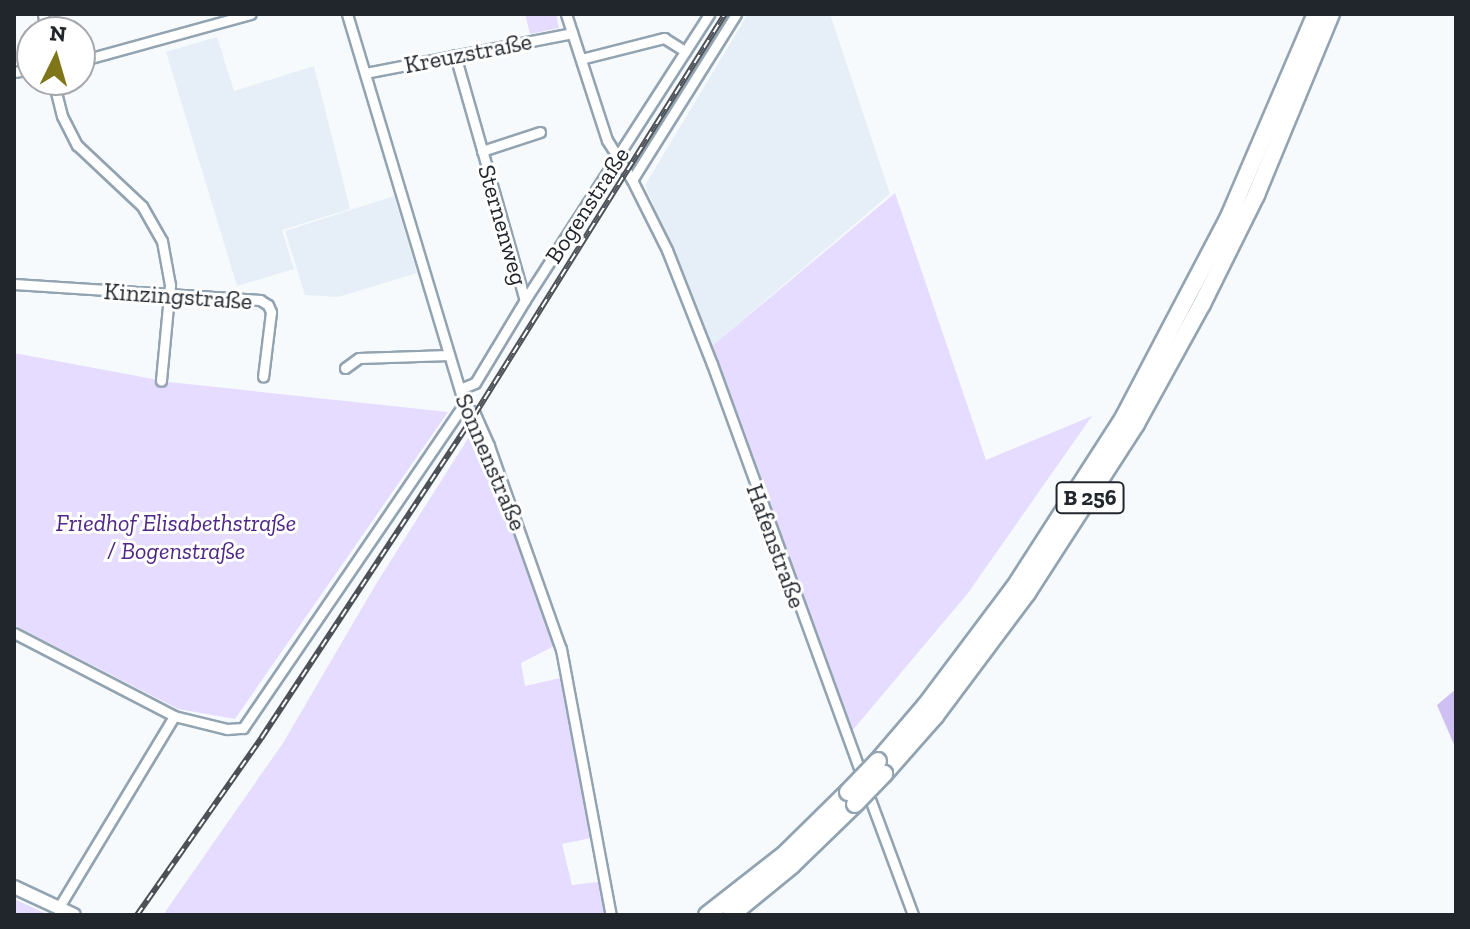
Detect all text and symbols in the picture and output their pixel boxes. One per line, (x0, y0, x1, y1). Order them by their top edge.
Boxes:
north arrow (16, 16, 96, 96)
text: N (48, 19, 67, 48)
street label: Kreuzstraße (402, 27, 534, 79)
street label: Bogenstraße (539, 141, 635, 269)
street label: Sternenweg (472, 161, 534, 289)
street label: Kinzingstraße (103, 276, 253, 316)
street label: Sonnenstraße (449, 389, 533, 535)
street label: Hafenstraße (740, 480, 812, 612)
road number: B 256 (1054, 480, 1126, 516)
park label: Friedhof Elisabethstraße / Bogenstraße (56, 509, 296, 565)

